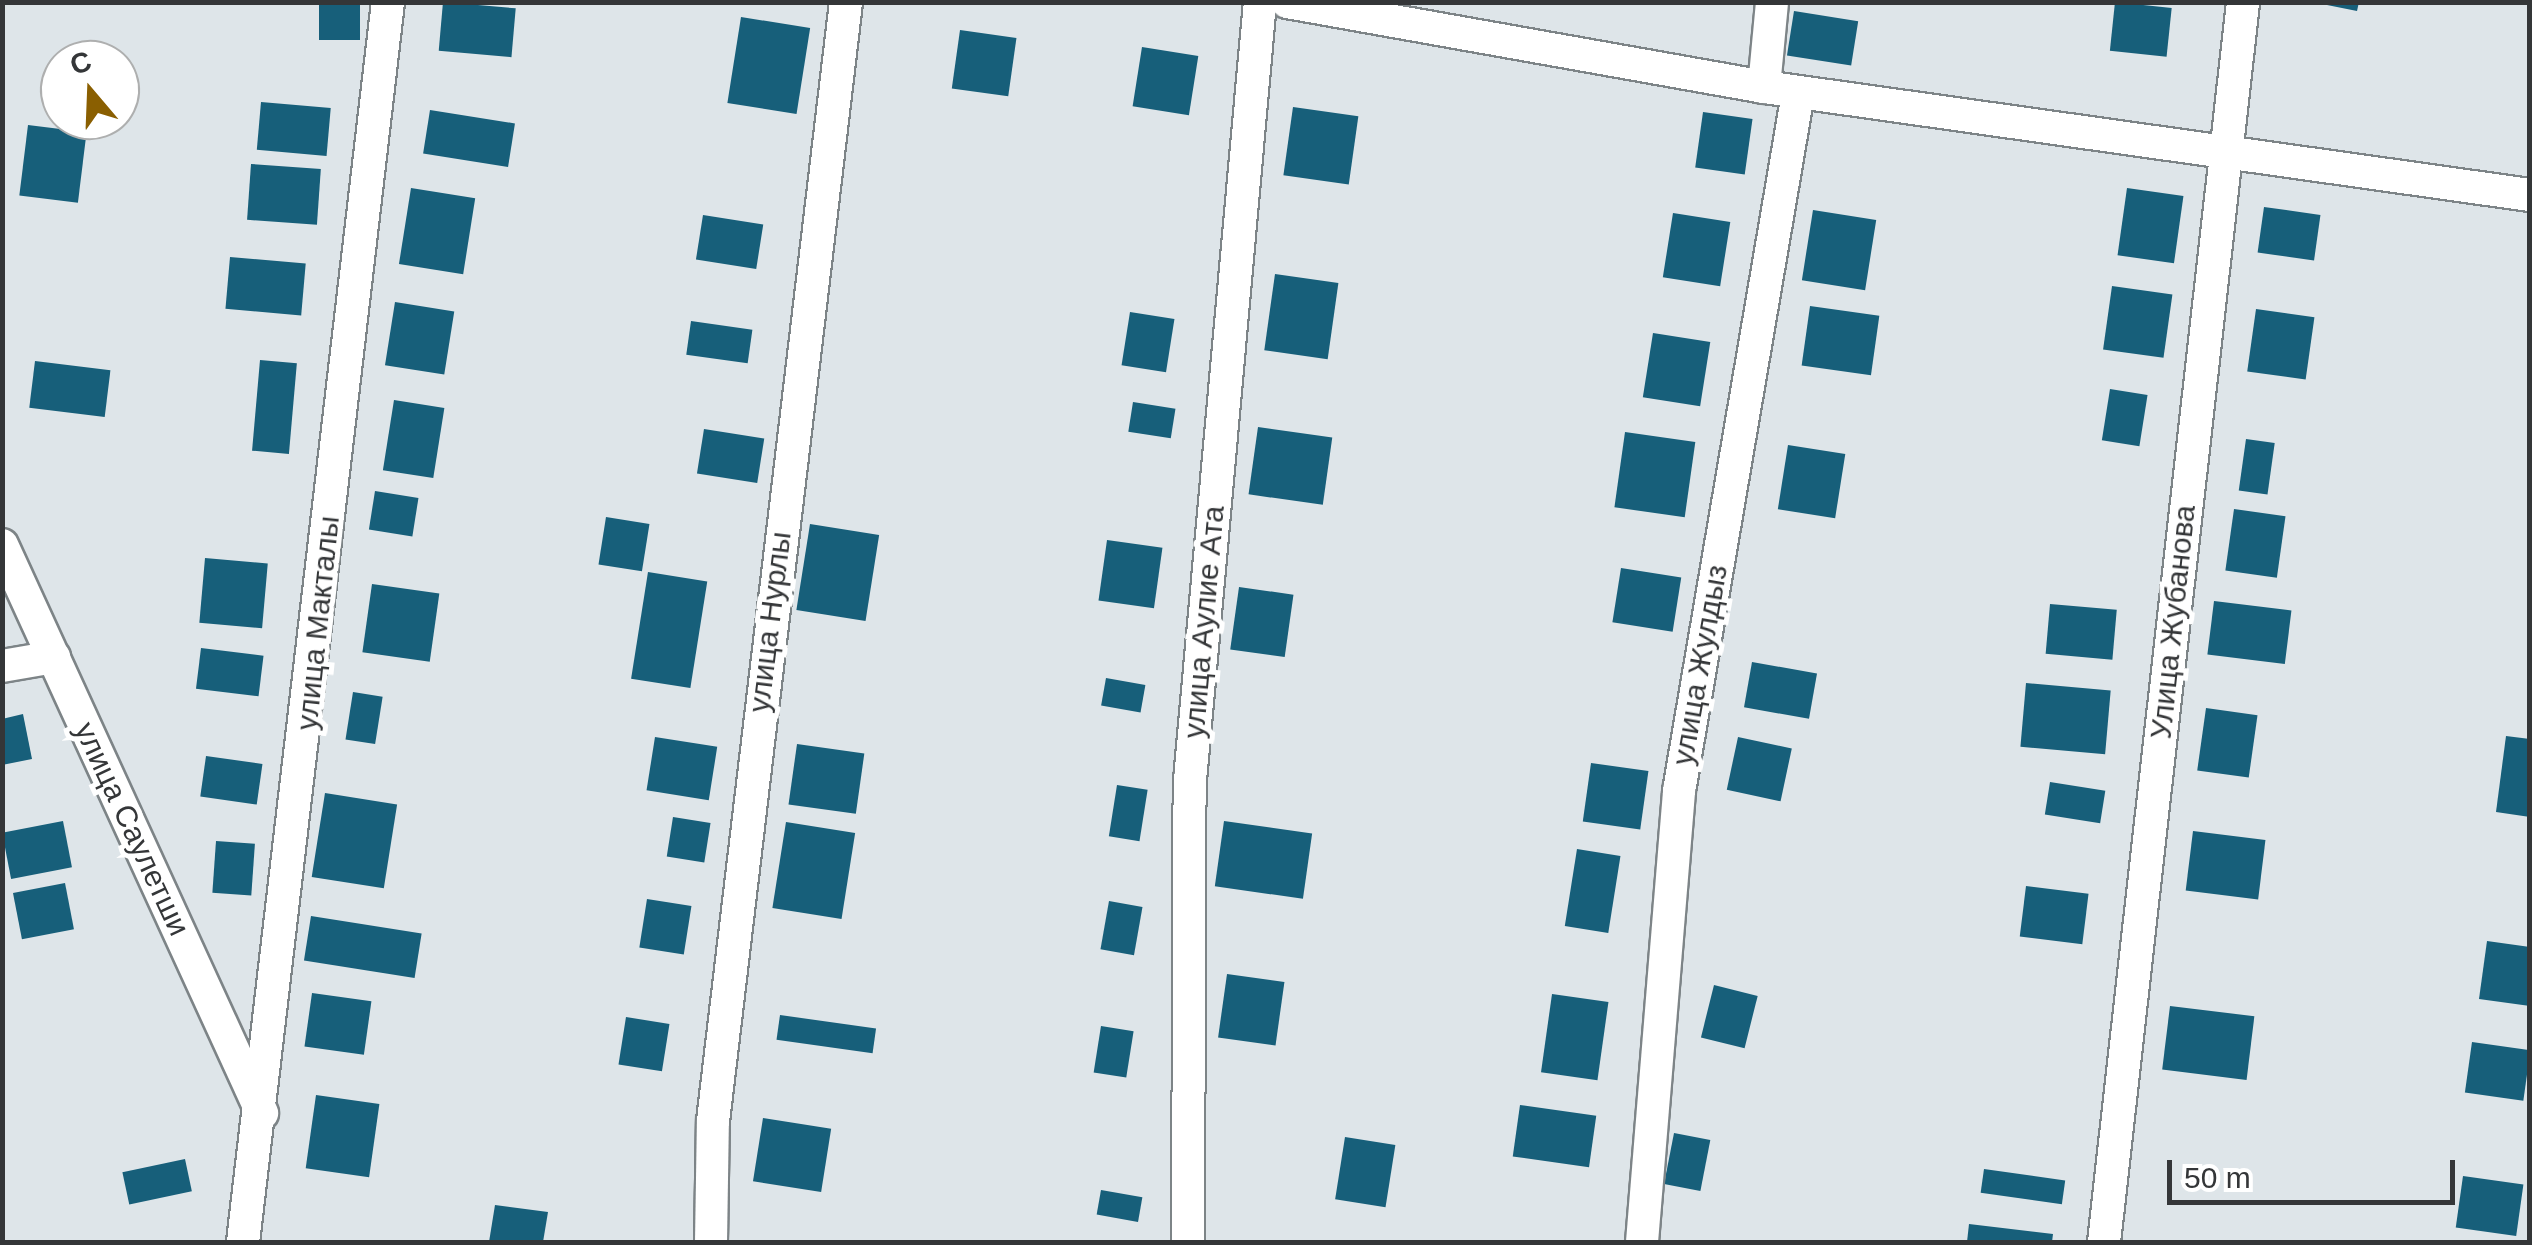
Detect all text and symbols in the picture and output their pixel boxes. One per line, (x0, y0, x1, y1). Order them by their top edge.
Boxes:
north arrow (40, 40, 140, 140)
text: С (66, 45, 95, 81)
street label: Улица Жубанова (2143, 503, 2203, 741)
street label: улица Аулие Ата (1176, 504, 1232, 740)
street label: улица Макталы (289, 514, 347, 732)
street label: улица Нурлы (741, 530, 799, 714)
street label: улица Жулдыз (1665, 562, 1735, 768)
street label: улица Саулетши (67, 717, 197, 941)
scale bar (2172, 1140, 2460, 1202)
text: 50 m (2184, 1161, 2251, 1194)

